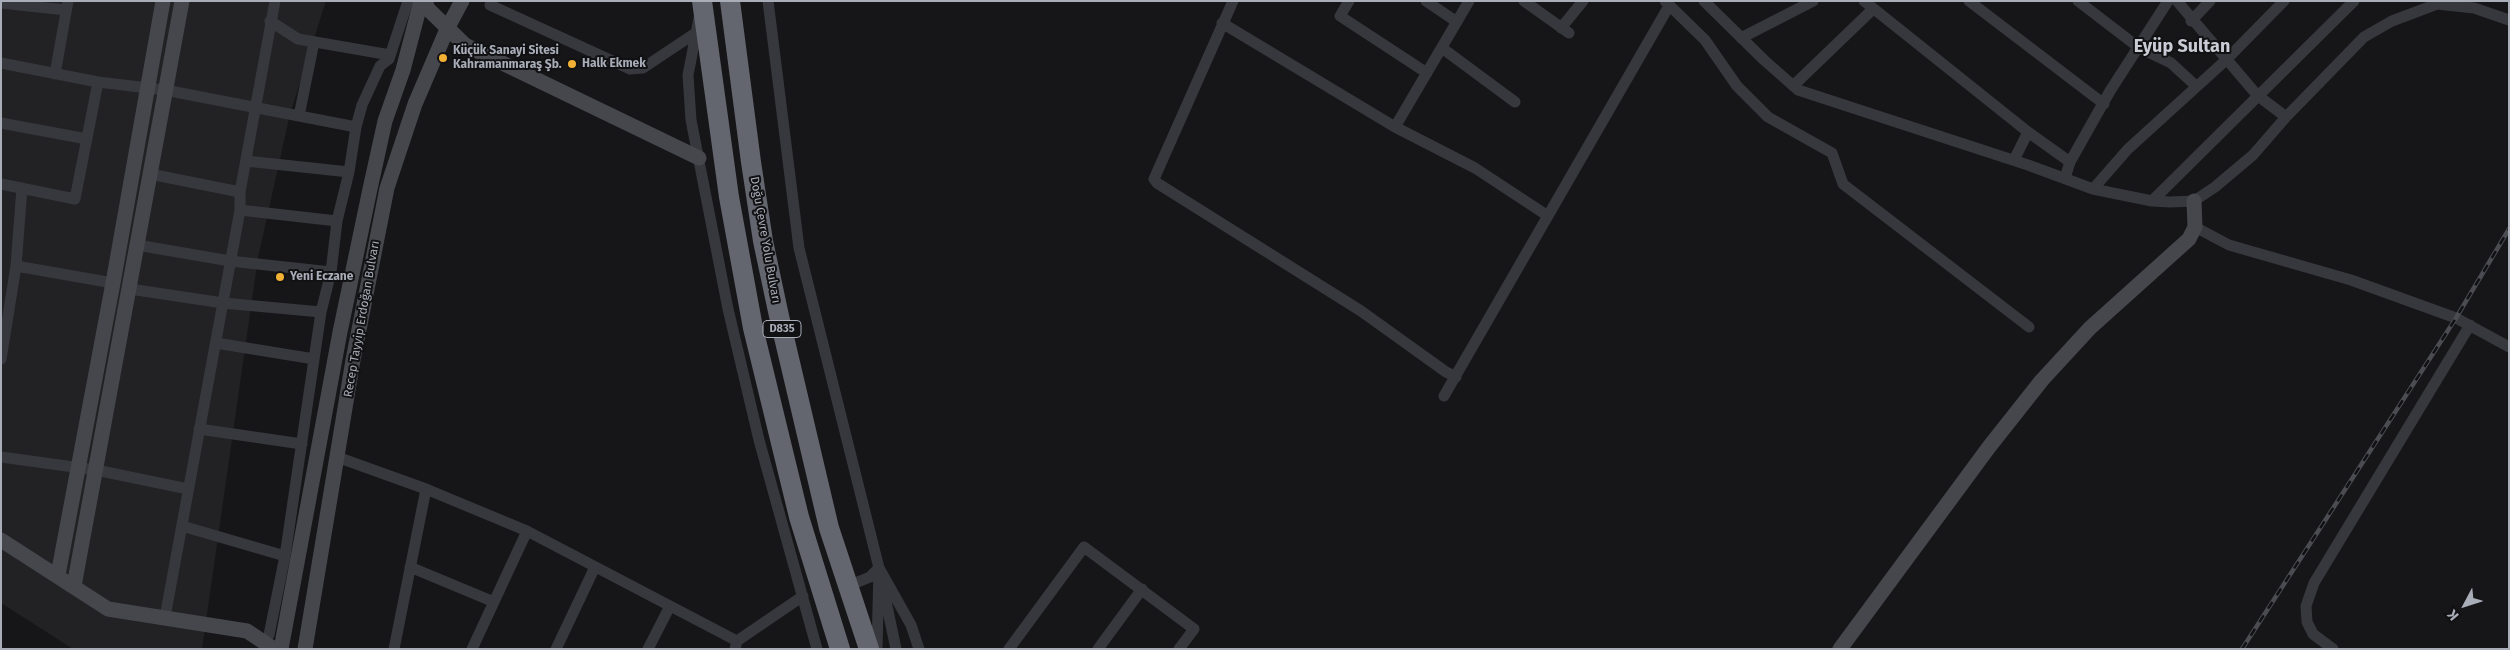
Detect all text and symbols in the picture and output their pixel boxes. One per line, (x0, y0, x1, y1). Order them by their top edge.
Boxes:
district label: Eyüp Sultan (2134, 36, 2230, 58)
place label: Küçük Sanayi Sitesi Kahramanmaraş Şb. (453, 44, 562, 72)
marker: Küçük Sanayi Sitesi Kahramanmaraş Şb. (437, 52, 449, 64)
place label: Halk Ekmek (582, 57, 646, 71)
marker: Halk Ekmek (566, 58, 578, 70)
street label: Doğu Çevre Yolu Bulvarı (747, 176, 783, 304)
street label: Recep Tayyip Erdoğan Bulvarı (341, 240, 383, 398)
place label: Yeni Eczane (290, 270, 353, 284)
marker: Yeni Eczane (274, 271, 286, 283)
road number: D835 (763, 320, 801, 338)
north arrow (2440, 580, 2490, 630)
text: K (2444, 606, 2462, 624)

